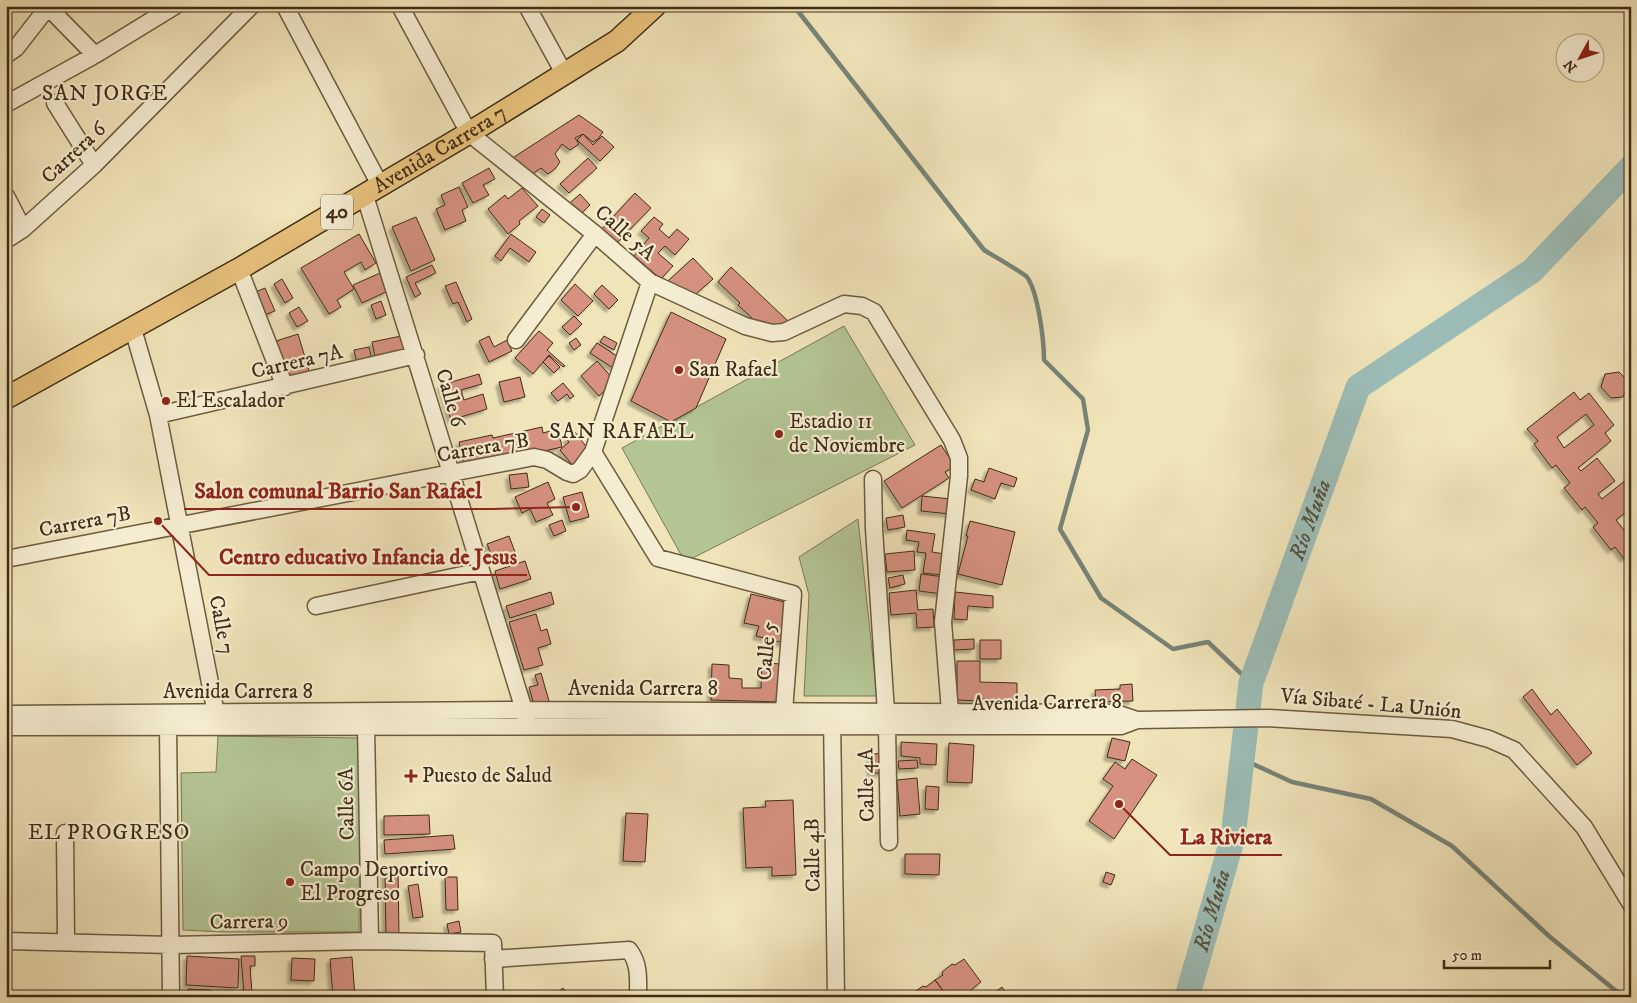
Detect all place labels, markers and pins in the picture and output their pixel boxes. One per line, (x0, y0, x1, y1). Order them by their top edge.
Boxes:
place label: San Rafael (689, 357, 779, 383)
marker: San Rafael (673, 364, 685, 376)
place label: El Escalador (176, 388, 285, 414)
marker: El Escalador (160, 395, 172, 407)
place label: Estadio 11 de Noviembre (789, 409, 905, 459)
marker: Estadio 11 de Noviembre (773, 428, 785, 440)
callout: Salon comunal Barrio San Rafael (184, 472, 492, 509)
callout: Centro educativo Infancia de Jesus (209, 538, 527, 575)
place label: Puesto de Salud (422, 763, 552, 789)
marker: Puesto de Salud (404, 769, 418, 783)
callout: La Riviera (1170, 818, 1282, 855)
place label: Campo Deportivo El Progreso (300, 857, 448, 907)
marker: Campo Deportivo El Progreso (284, 876, 296, 888)

